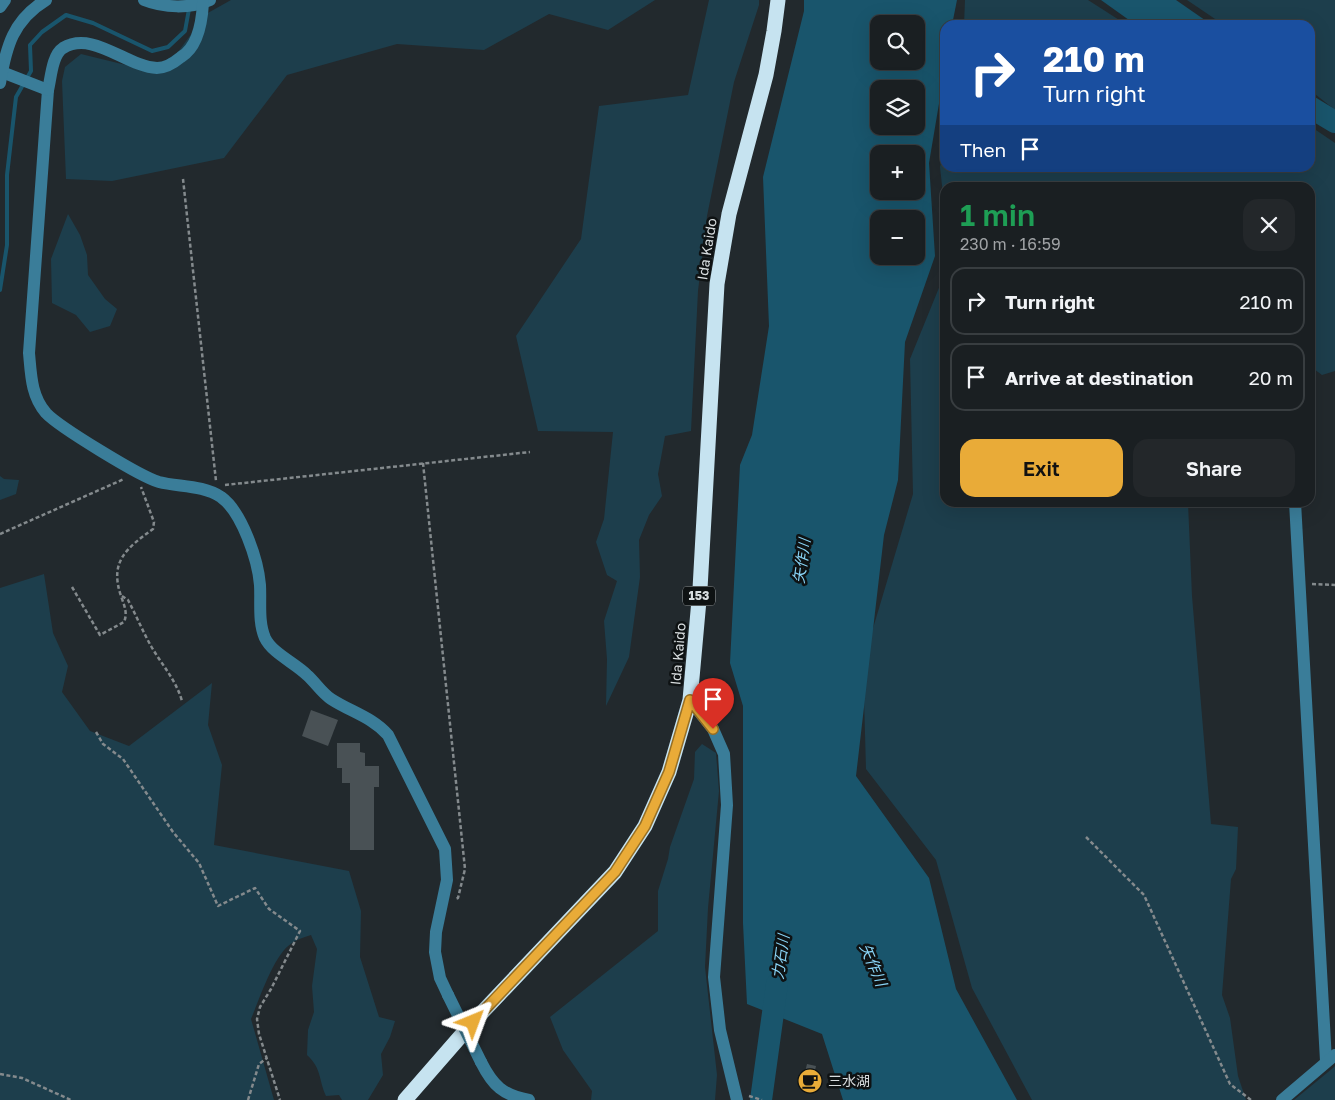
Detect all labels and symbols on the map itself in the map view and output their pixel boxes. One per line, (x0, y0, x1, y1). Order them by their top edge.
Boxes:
street label: Ida Kaido (693, 217, 720, 281)
water label: 矢作川 (789, 535, 813, 584)
road number: 153 (683, 586, 715, 606)
street label: Ida Kaido (666, 622, 689, 686)
pin (692, 678, 734, 729)
water label: 力石川 (768, 931, 792, 980)
water label: 矢作川 (857, 940, 892, 991)
position arrow (446, 995, 498, 1047)
cafe icon: 三水湖 (797, 1068, 823, 1094)
place label: 三水湖 (828, 1072, 870, 1089)

